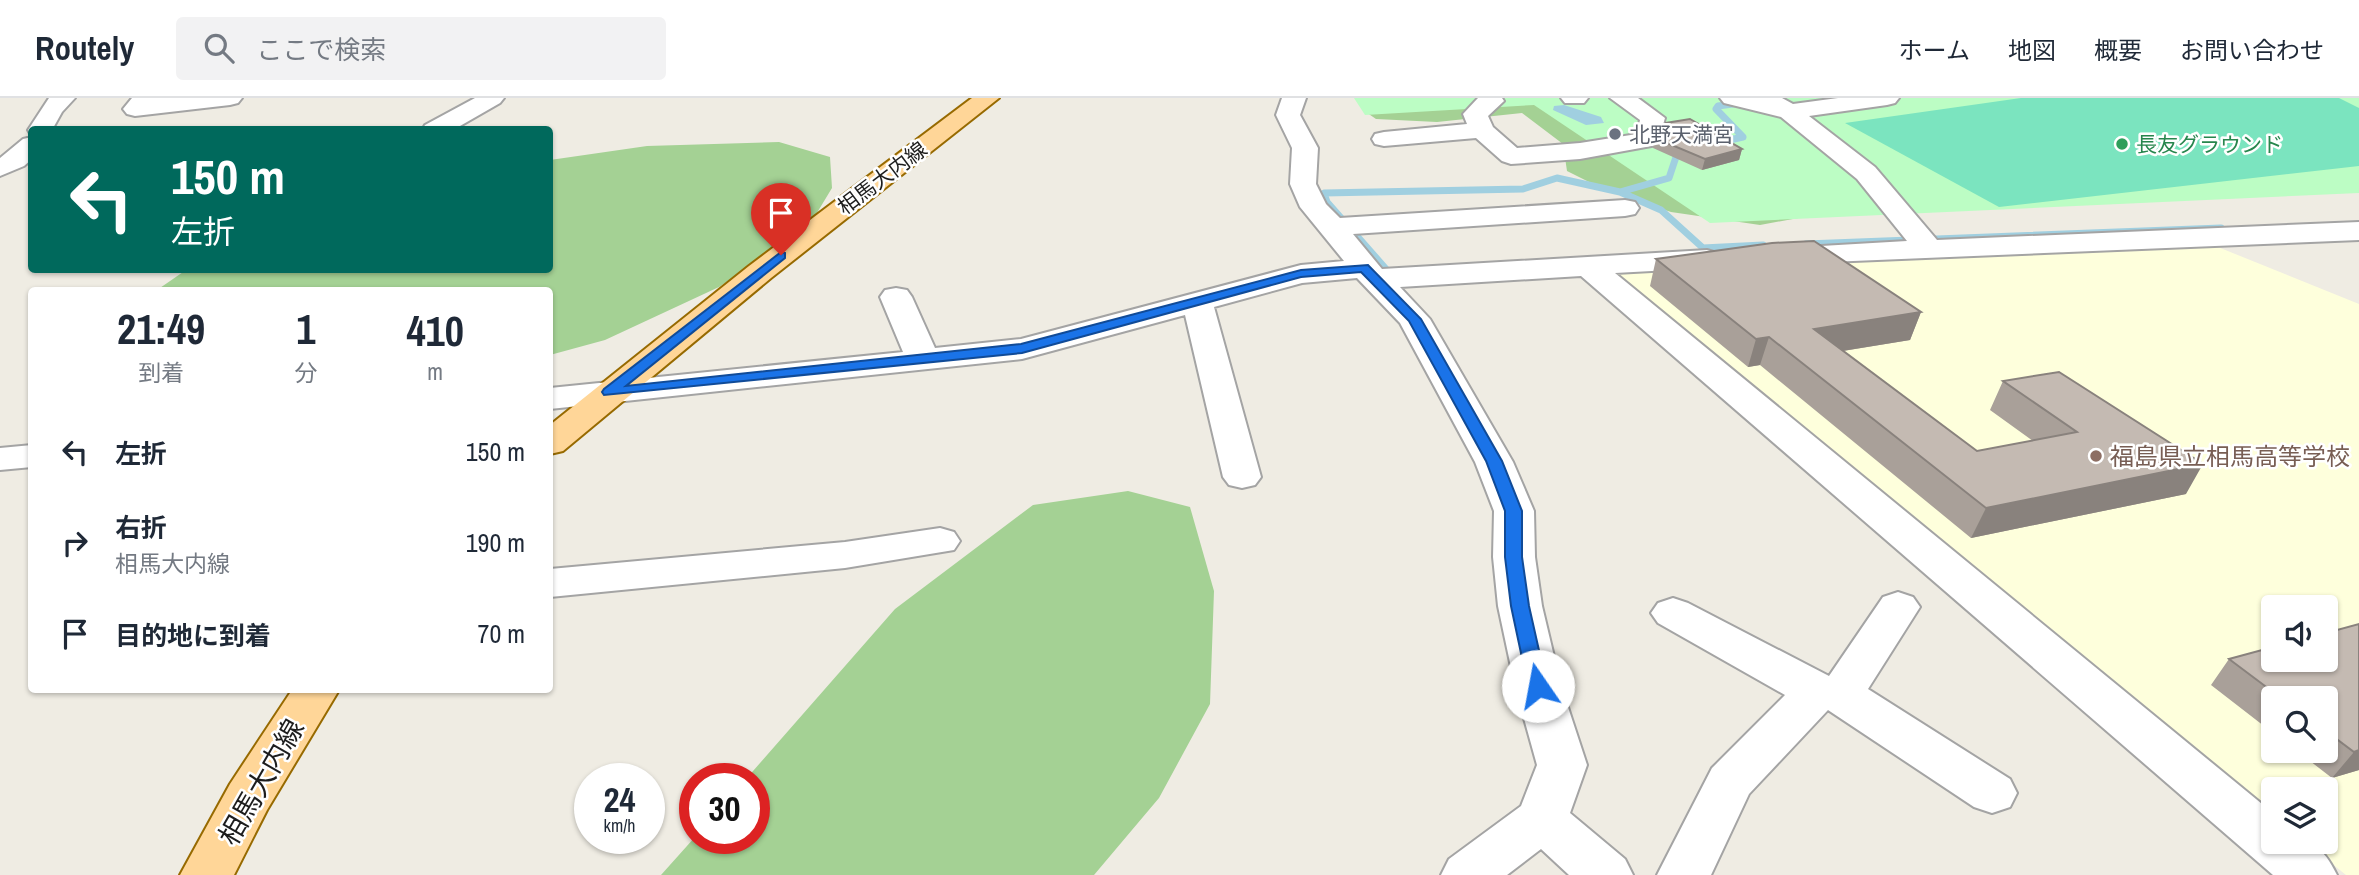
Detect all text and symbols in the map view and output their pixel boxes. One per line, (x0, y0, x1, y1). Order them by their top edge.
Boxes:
search box (176, 17, 666, 80)
text: Routely (35, 26, 134, 70)
icon: search (200, 29, 238, 67)
text: ここで検索 (256, 32, 386, 67)
text: ホーム (1899, 34, 1970, 66)
text: 地図 (2008, 34, 2056, 66)
text: 概要 (2094, 34, 2142, 66)
text: お問い合わせ (2180, 34, 2324, 66)
place label: 北野天満宮 (1629, 120, 1734, 149)
marker: 北野天満宮 (1607, 126, 1623, 142)
place label: 長友グラウンド (2136, 130, 2283, 159)
street label: 相馬大内線 (831, 135, 933, 221)
marker: 長友グラウンド (2114, 136, 2130, 152)
text: 150 m (171, 143, 285, 209)
icon: left (56, 154, 147, 245)
pin (751, 183, 811, 255)
icon: arrive (762, 194, 800, 232)
text: 左折 (171, 210, 235, 253)
text: 21:49 (117, 301, 205, 357)
text: 1 (296, 301, 315, 357)
text: 410 (406, 303, 464, 359)
text: m (427, 356, 443, 387)
text: 到着 (138, 357, 184, 388)
text: 分 (294, 357, 317, 388)
icon: left (56, 433, 94, 471)
text: 150 m (466, 434, 525, 469)
text: 左折 (115, 436, 167, 471)
place label: 福島県立相馬高等学校 (2110, 440, 2350, 472)
marker: 福島県立相馬高等学校 (2088, 448, 2104, 464)
text: 右折 (115, 510, 167, 545)
icon: right (56, 524, 94, 562)
text: 190 m (466, 525, 525, 560)
text: 相馬大内線 (115, 548, 230, 579)
map controls (2261, 595, 2338, 854)
button: sound (2261, 595, 2338, 672)
icon: arrive (56, 615, 94, 653)
text: 70 m (478, 616, 525, 651)
text: 目的地に到着 (115, 618, 271, 653)
position arrow (1501, 649, 1575, 723)
button: search (2261, 686, 2338, 763)
street label: 相馬大内線 (210, 712, 312, 852)
speed limit sign: 30 (679, 763, 770, 854)
text: 24 (604, 776, 635, 823)
button: layers (2261, 777, 2338, 854)
text: km/h (604, 813, 636, 838)

